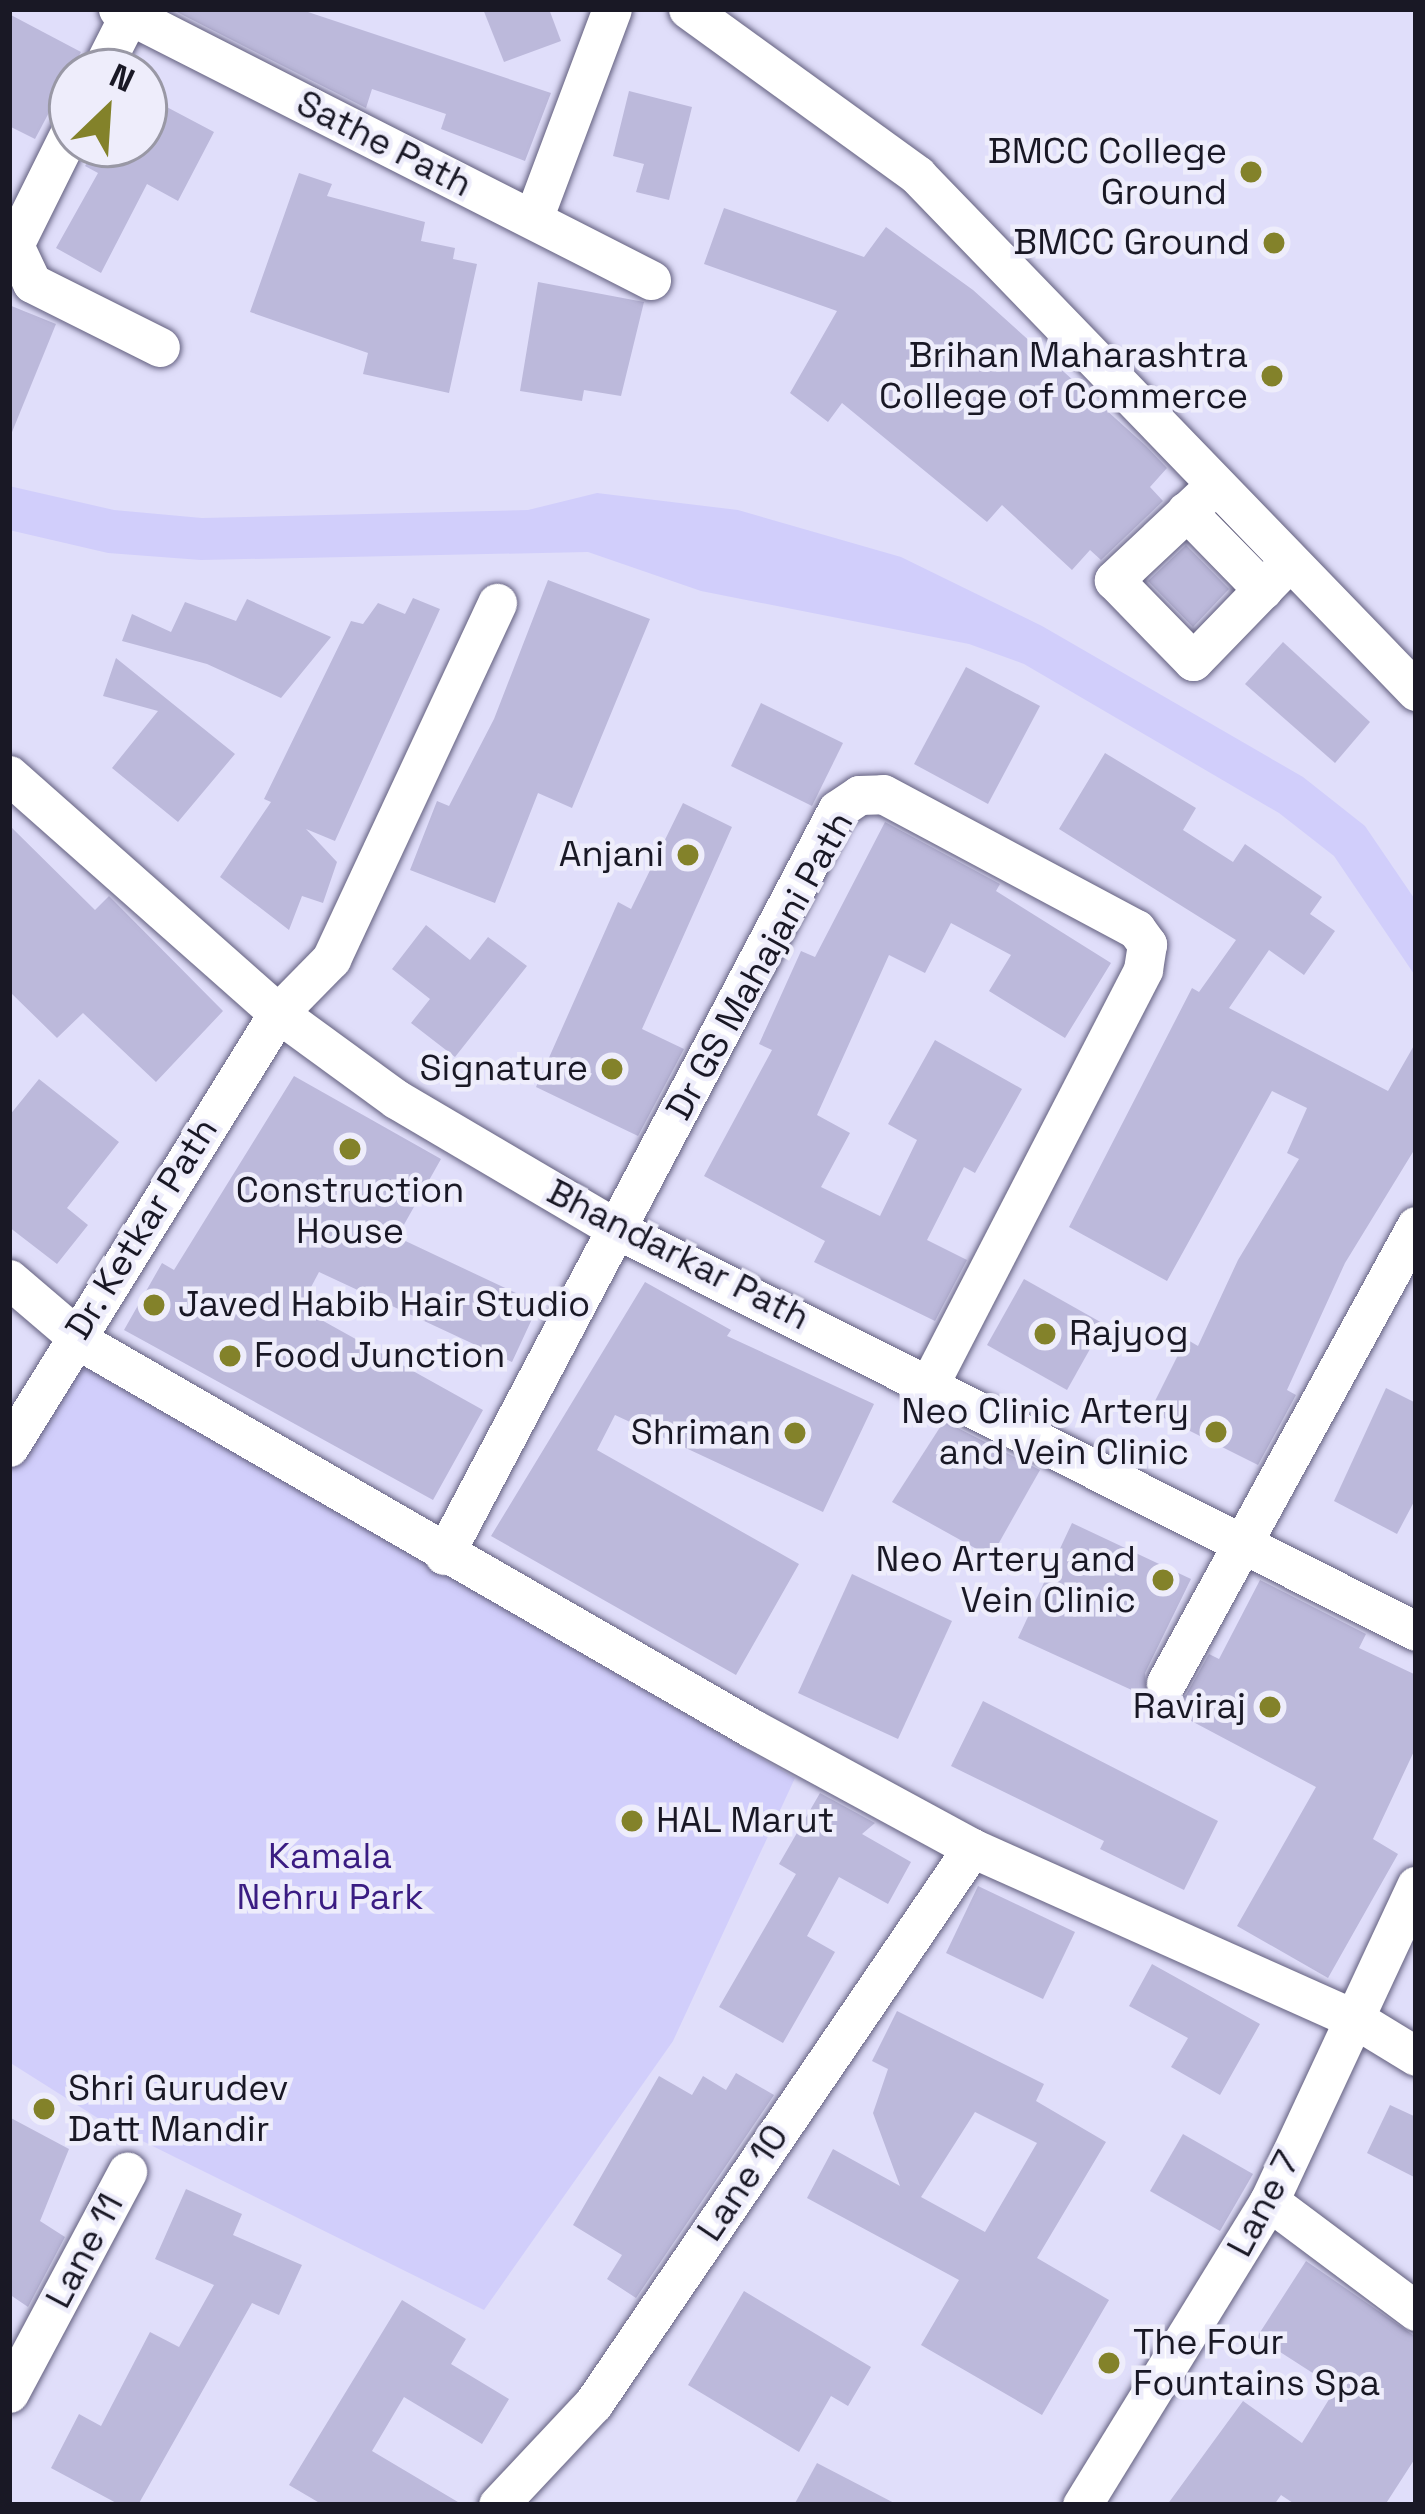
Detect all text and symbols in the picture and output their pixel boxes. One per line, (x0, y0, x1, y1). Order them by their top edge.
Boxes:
north arrow (48, 48, 168, 168)
text: N (103, 54, 141, 102)
street label: Sathe Path (289, 82, 479, 206)
place label: BMCC College Ground (988, 129, 1227, 214)
marker: BMCC College Ground (1238, 159, 1264, 185)
place label: BMCC Ground (1013, 221, 1250, 265)
marker: BMCC Ground (1261, 230, 1287, 256)
place label: Brihan Maharashtra College of Commerce (879, 333, 1248, 418)
marker: Brihan Maharashtra College of Commerce (1259, 363, 1285, 389)
street label: Dr GS Mahajani Path (657, 804, 863, 1128)
place label: Anjani (559, 833, 664, 877)
marker: Anjani (675, 842, 701, 868)
place label: Signature (420, 1047, 588, 1091)
marker: Signature (599, 1056, 625, 1082)
street label: Dr. Ketkar Path (56, 1110, 228, 1348)
marker: Construction House (337, 1136, 363, 1162)
place label: Construction House (236, 1168, 464, 1253)
street label: Bhandarkar Path (540, 1170, 816, 1340)
place label: Javed Habib Hair Studio (178, 1283, 590, 1327)
marker: Javed Habib Hair Studio (141, 1292, 167, 1318)
place label: Rajyog (1069, 1312, 1189, 1356)
marker: Rajyog (1032, 1321, 1058, 1347)
place label: Food Junction (254, 1334, 505, 1378)
marker: Food Junction (217, 1343, 243, 1369)
place label: Neo Clinic Artery and Vein Clinic (901, 1389, 1189, 1474)
place label: Shriman (631, 1411, 771, 1455)
marker: Neo Clinic Artery and Vein Clinic (1200, 1416, 1232, 1448)
marker: Shriman (782, 1420, 808, 1446)
place label: Neo Artery and Vein Clinic (875, 1537, 1136, 1622)
marker: Neo Artery and Vein Clinic (1147, 1564, 1179, 1596)
place label: Raviraj (1133, 1685, 1246, 1729)
marker: Raviraj (1257, 1694, 1283, 1720)
place label: HAL Marut (656, 1799, 835, 1843)
marker: HAL Marut (619, 1808, 645, 1834)
park label: Kamala Nehru Park (236, 1834, 424, 1919)
place label: Shri Gurudev Datt Mandir (68, 2066, 288, 2151)
marker: Shri Gurudev Datt Mandir (31, 2096, 57, 2122)
street label: Lane 10 (688, 2117, 798, 2249)
street label: Lane 7 (1218, 2144, 1310, 2264)
street label: Lane 11 (37, 2187, 133, 2315)
place label: The Four Fountains Spa (1133, 2320, 1380, 2405)
marker: The Four Fountains Spa (1096, 2350, 1122, 2376)

